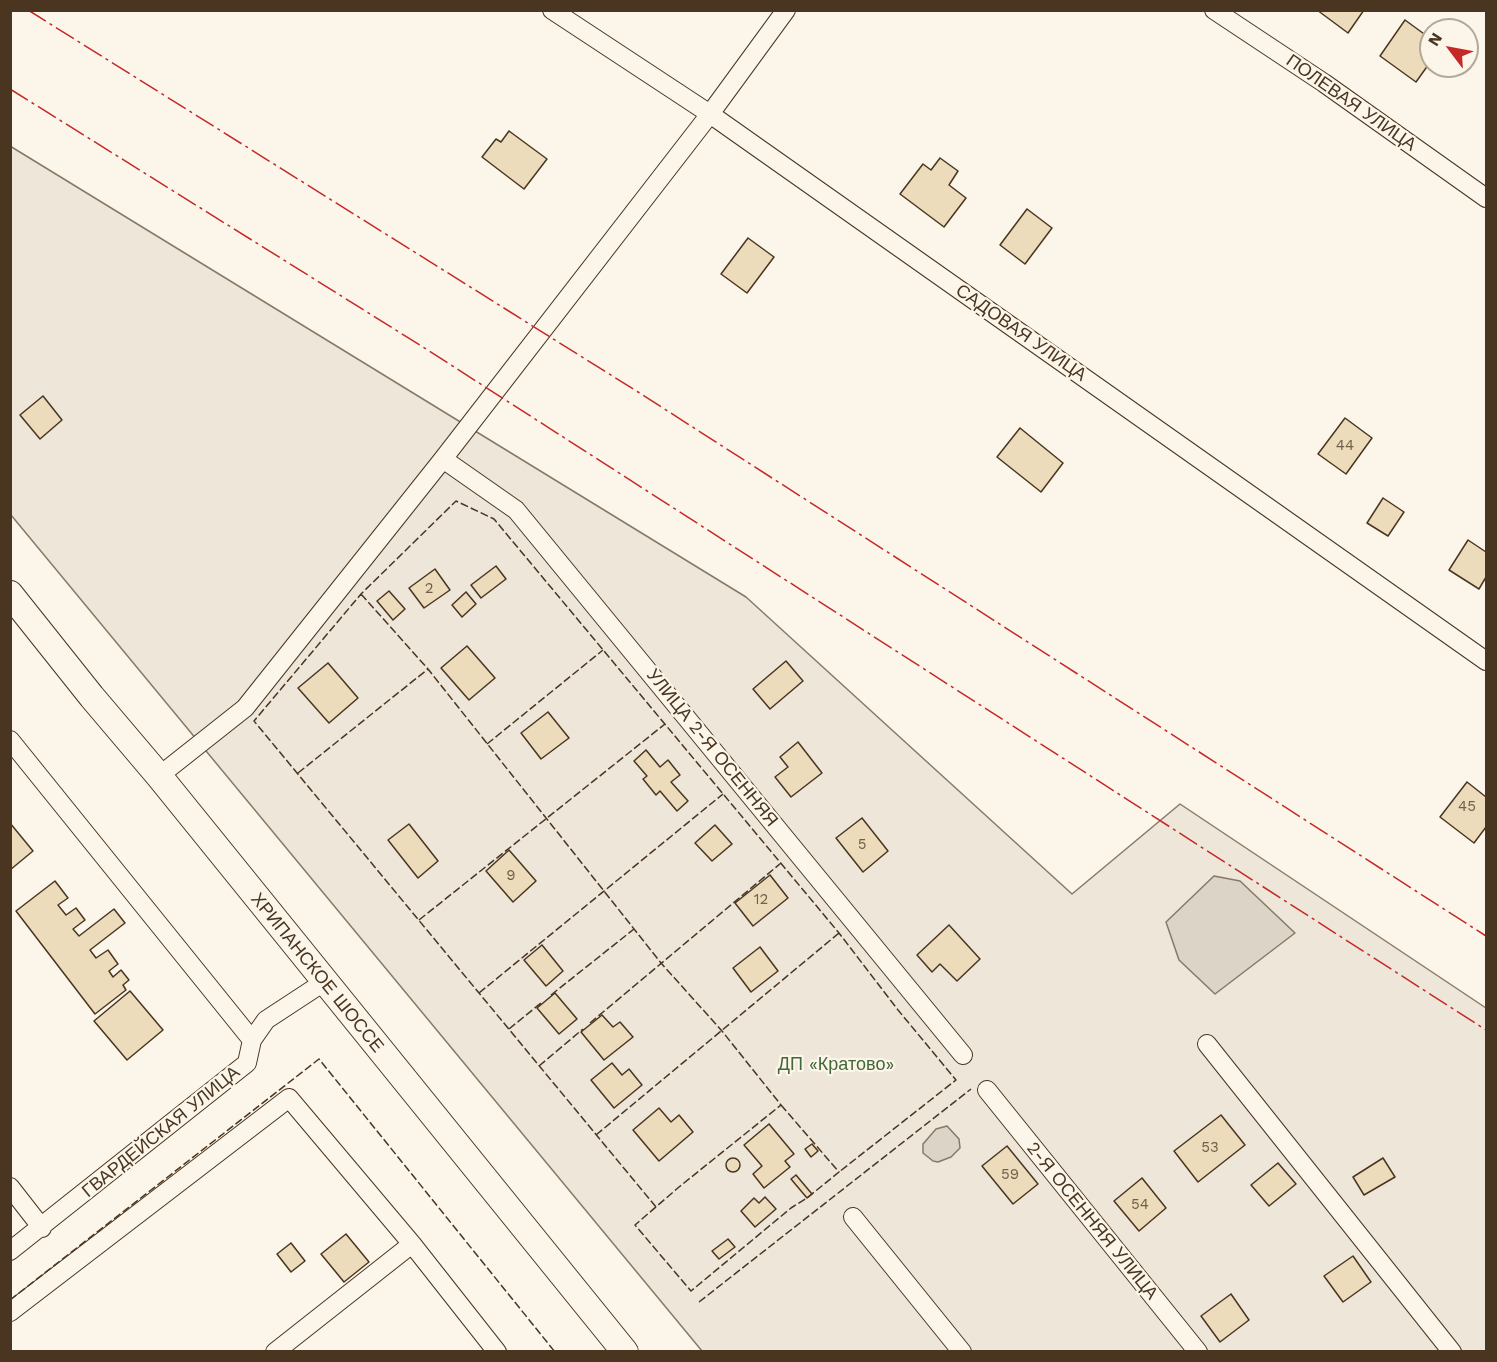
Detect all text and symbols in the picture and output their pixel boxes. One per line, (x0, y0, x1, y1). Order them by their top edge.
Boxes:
north arrow (1419, 18, 1479, 78)
text: N (1424, 29, 1446, 49)
street label: ПОЛЕВАЯ УЛИЦА (1282, 50, 1420, 156)
street label: САДОВАЯ УЛИЦА (951, 280, 1091, 386)
house number: 44 (1336, 437, 1354, 455)
house number: 2 (425, 580, 433, 598)
street label: УЛИЦА 2-Я ОСЕННЯЯ (642, 665, 782, 831)
house number: 45 (1458, 798, 1476, 816)
house number: 5 (858, 836, 866, 854)
house number: 9 (506, 867, 516, 885)
street label: ХРИПАНСКОЕ ШОССЕ (246, 889, 388, 1057)
house number: 12 (754, 891, 768, 909)
park label: ДП «Кратово» (778, 1054, 894, 1076)
street label: ГВАРДЕЙСКАЯ УЛИЦА (78, 1062, 244, 1202)
street label: 2-Я ОСЕННЯЯ УЛИЦА (1022, 1138, 1162, 1304)
house number: 53 (1201, 1139, 1219, 1157)
house number: 59 (1001, 1166, 1019, 1184)
house number: 54 (1131, 1196, 1149, 1214)

